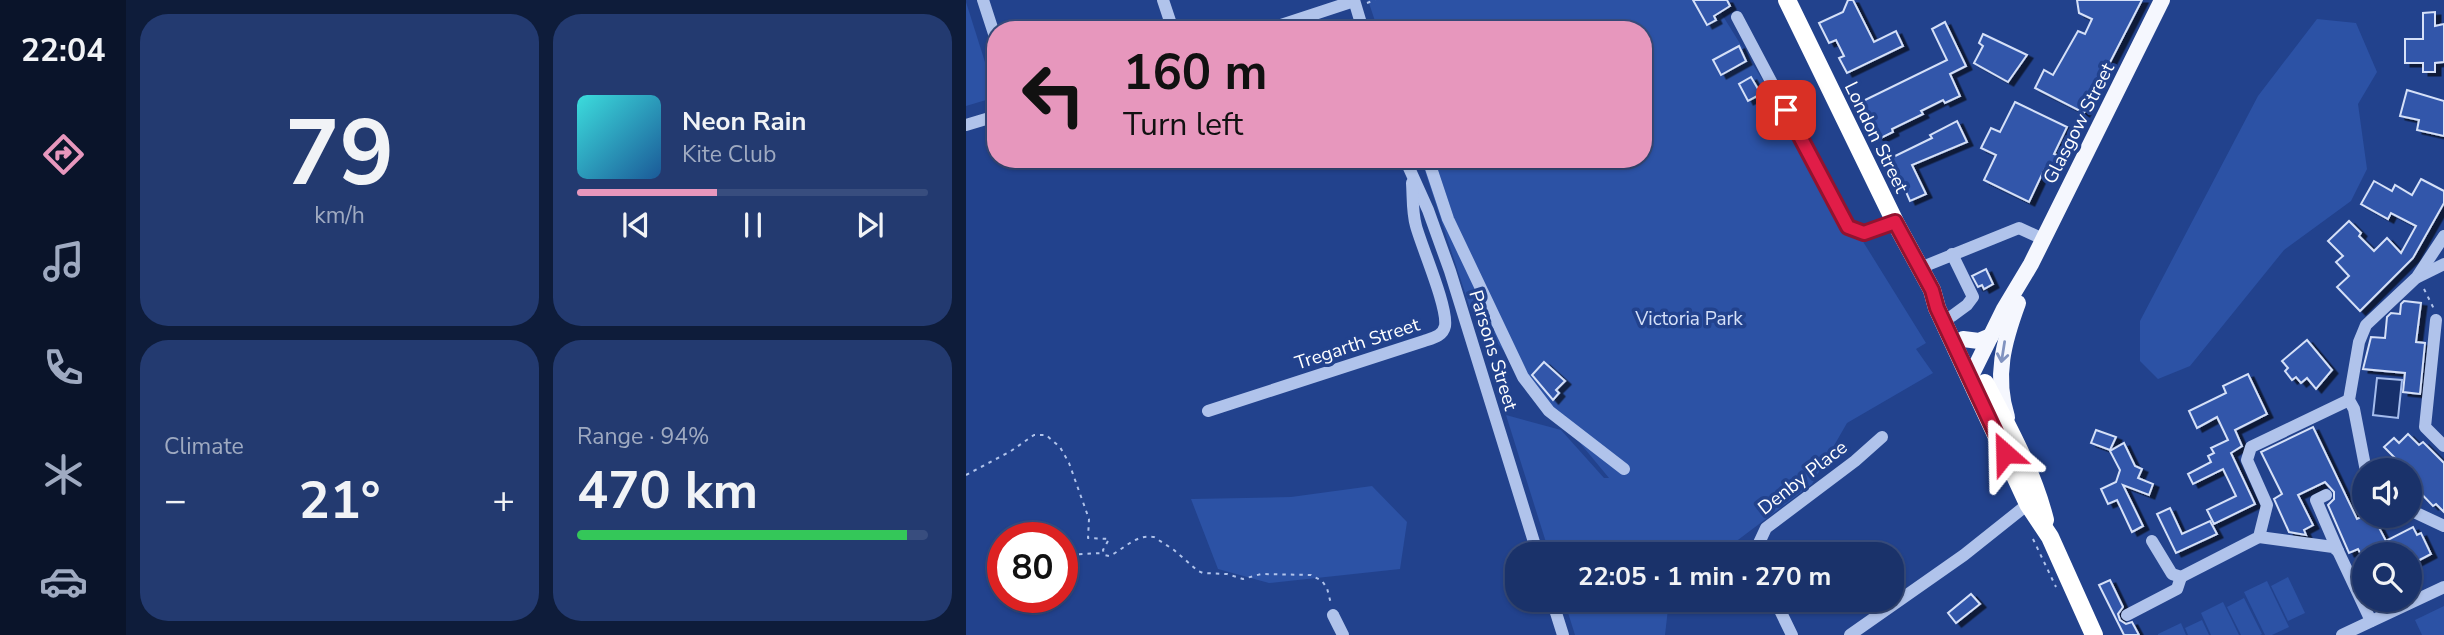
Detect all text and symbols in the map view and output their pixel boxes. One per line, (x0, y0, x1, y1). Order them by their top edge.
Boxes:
text: 22:04 (21, 29, 105, 72)
text: 160 m (1123, 39, 1267, 106)
icon: left (1008, 49, 1099, 140)
street label: Glasgow Street (2037, 58, 2121, 189)
street label: London Street (1838, 77, 1914, 198)
pin (1756, 80, 1816, 140)
icon: arrive (1767, 91, 1805, 129)
text: 79 (285, 92, 394, 216)
text: Turn left (1123, 103, 1243, 146)
text: Neon Rain (682, 104, 807, 139)
icon: directions (39, 130, 88, 179)
text: Kite Club (682, 139, 776, 170)
text: km/h (314, 200, 365, 231)
icon: previous (617, 206, 655, 244)
icon: pause (734, 206, 772, 244)
icon: next (851, 206, 889, 244)
icon: music (39, 237, 88, 286)
street label: Parsons Street (1462, 287, 1524, 414)
park label: Victoria Park (1634, 306, 1743, 332)
street label: Tregarth Street (1292, 311, 1423, 376)
one-way arrow (1996, 340, 2009, 363)
icon: phone (39, 343, 88, 392)
position arrow (1968, 416, 2042, 490)
text: Range · 94% (577, 421, 709, 452)
text: Climate (164, 431, 244, 462)
street label: Denby Place (1752, 435, 1853, 521)
icon: climate (39, 450, 88, 499)
text: 470 km (577, 455, 758, 526)
map controls (2352, 458, 2422, 612)
button: sound (2352, 458, 2422, 528)
text: 21° (298, 465, 381, 536)
text: − (164, 475, 187, 526)
text: + (492, 475, 515, 526)
speed limit sign: 80 (987, 522, 1078, 613)
button: search (2352, 542, 2422, 612)
icon: car (39, 557, 88, 606)
text: 22:05 · 1 min · 270 m (1578, 559, 1831, 594)

